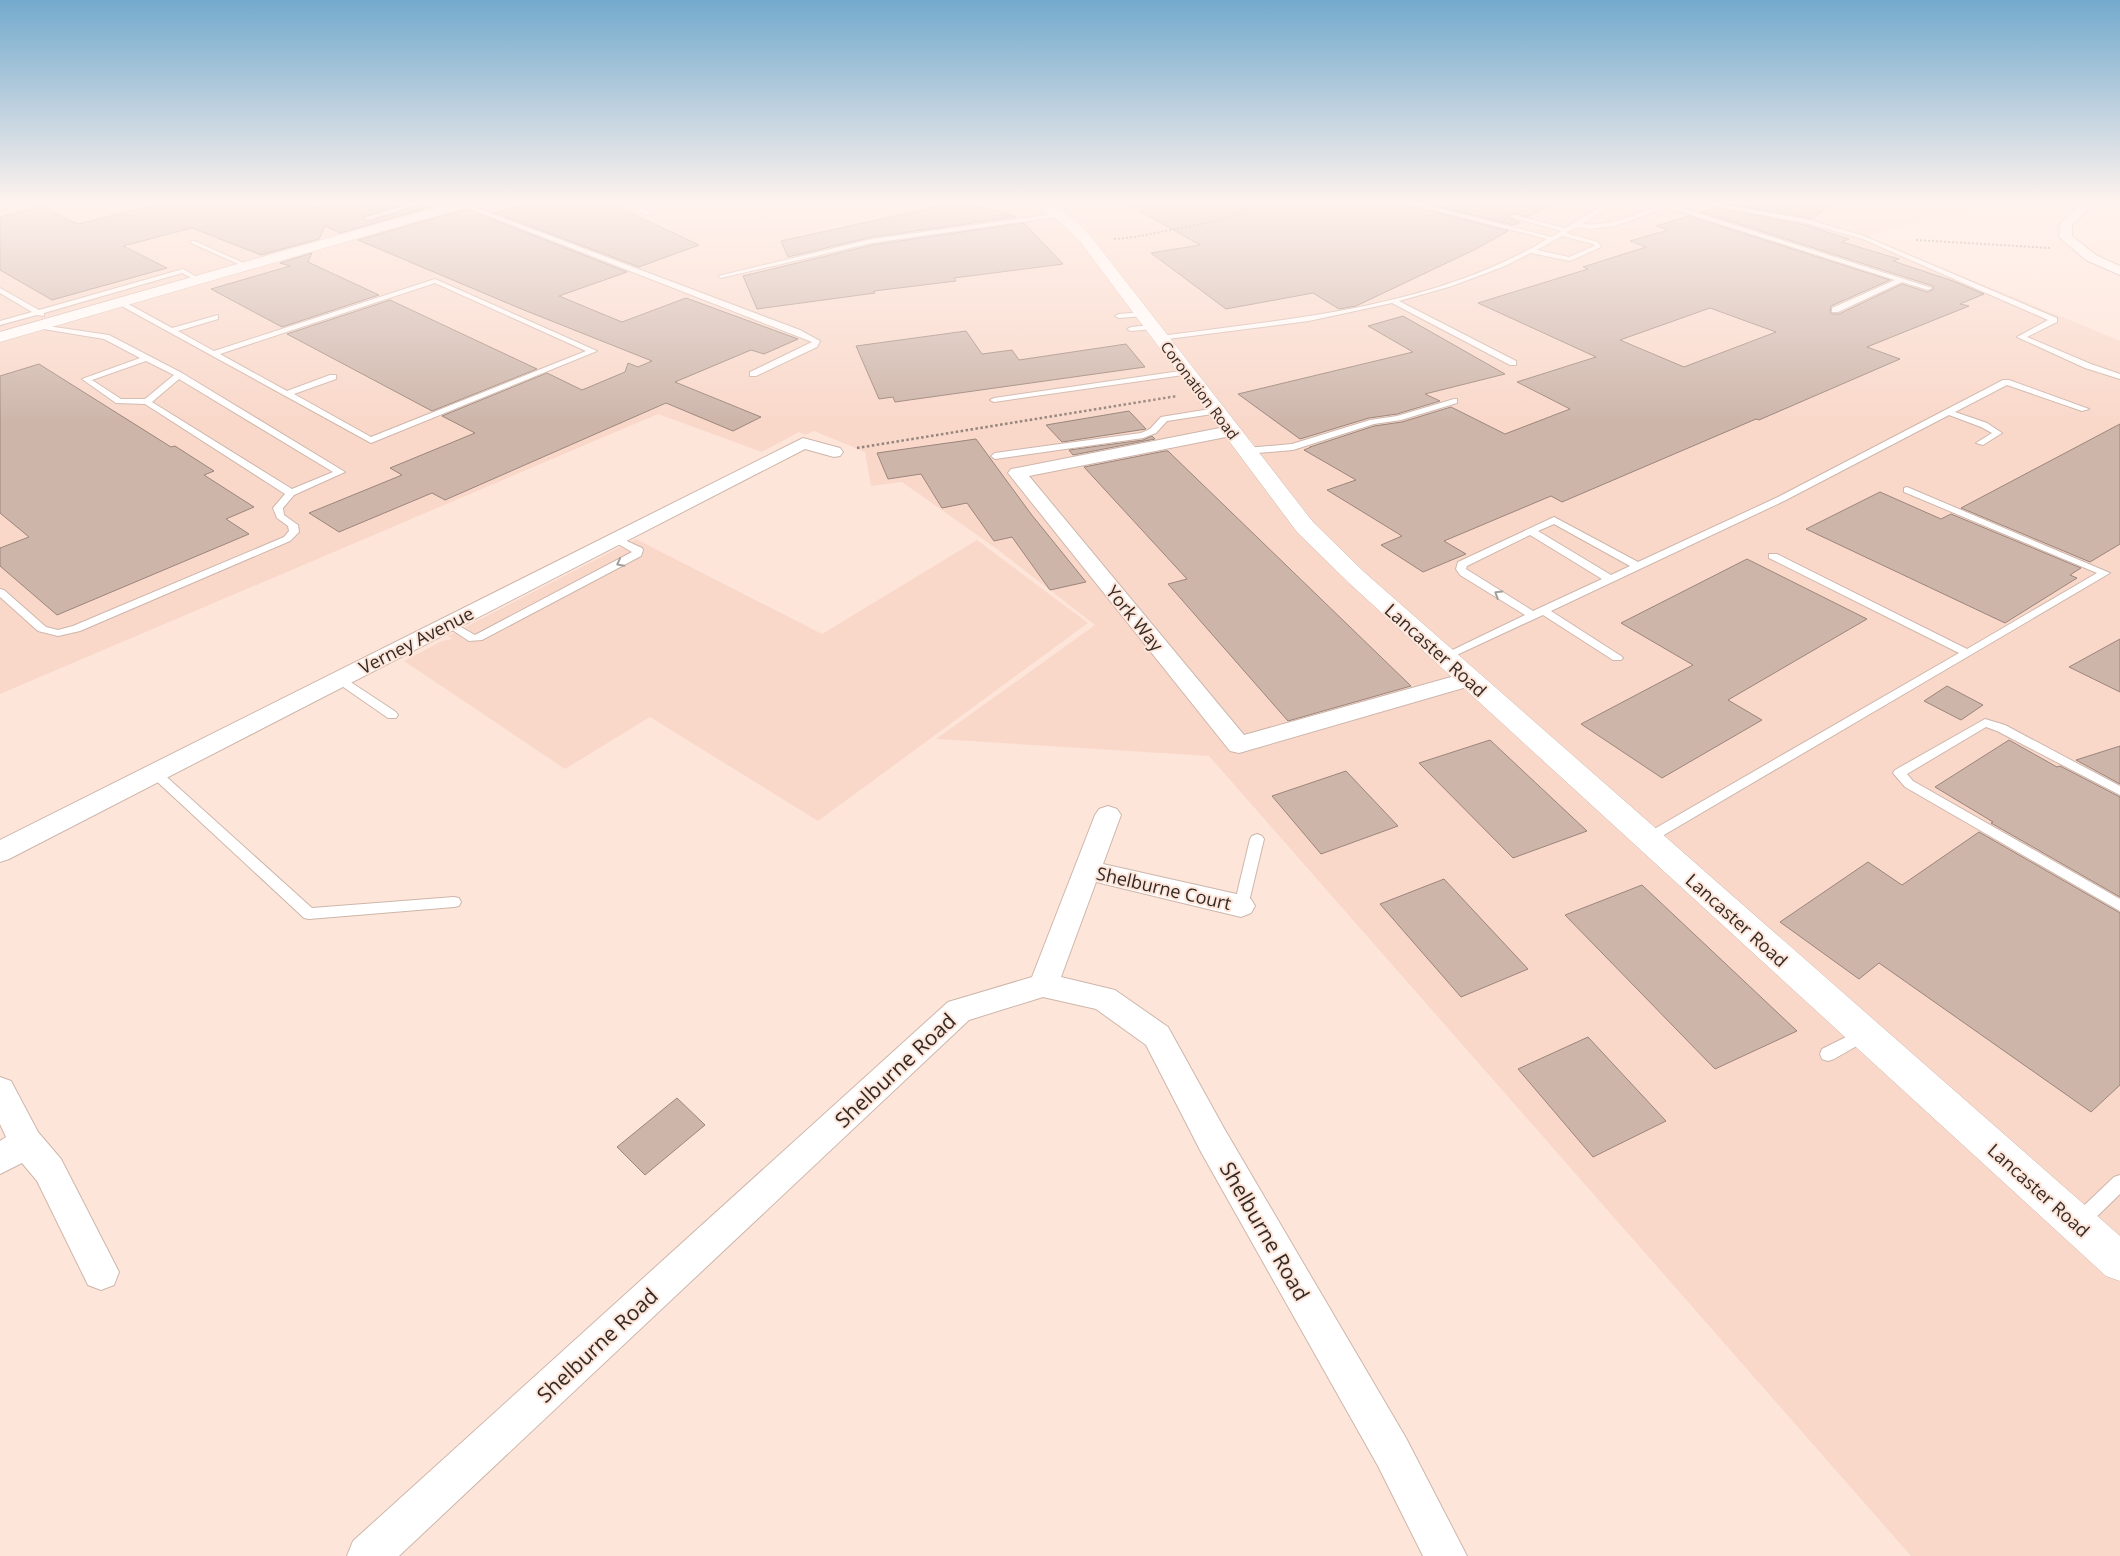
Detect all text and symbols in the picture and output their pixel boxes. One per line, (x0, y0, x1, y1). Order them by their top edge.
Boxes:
street label: Coronation Road (1156, 337, 1244, 443)
one-way arrow (616, 557, 625, 567)
street label: York Way (1101, 580, 1169, 657)
one-way arrow (1495, 591, 1504, 600)
street label: Lancaster Road (1380, 598, 1492, 702)
street label: Verney Avenue (355, 601, 477, 679)
street label: Shelburne Court (1094, 861, 1234, 915)
street label: Lancaster Road (1681, 868, 1793, 972)
street label: Shelburne Road (828, 1007, 962, 1133)
street label: Lancaster Road (1983, 1138, 2095, 1242)
street label: Shelburne Road (1214, 1156, 1316, 1306)
street label: Shelburne Road (530, 1282, 664, 1408)

